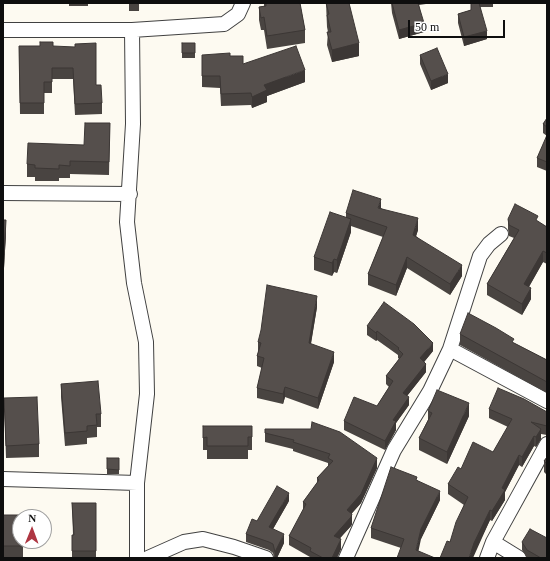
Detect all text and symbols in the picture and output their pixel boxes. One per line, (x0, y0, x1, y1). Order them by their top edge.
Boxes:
scale bar (410, 12, 507, 38)
text: 50 m (415, 20, 439, 34)
north arrow (12, 509, 52, 549)
text: N (28, 512, 36, 524)

